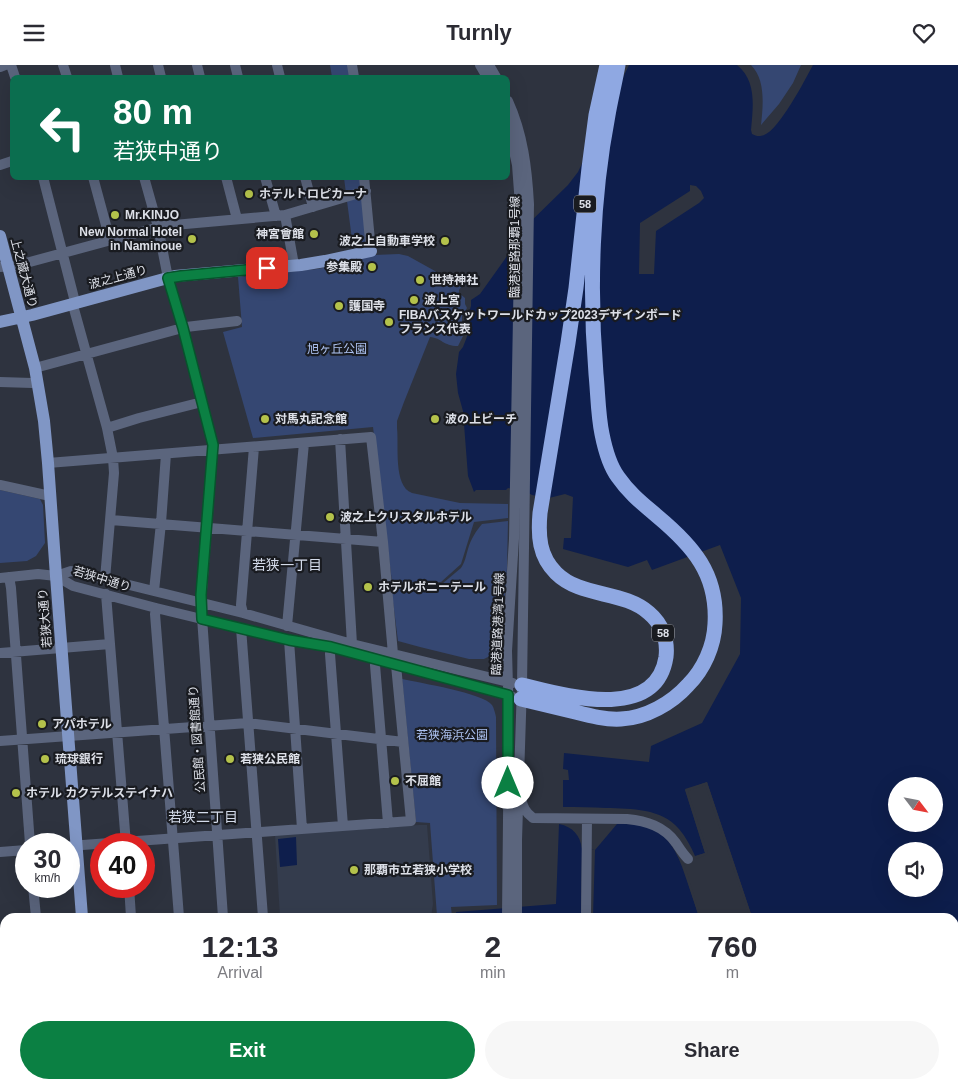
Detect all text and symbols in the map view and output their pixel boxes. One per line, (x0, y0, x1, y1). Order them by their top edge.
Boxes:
icon: menu (20, 19, 48, 47)
icon: heart (910, 19, 938, 47)
text: Turnly (446, 20, 512, 45)
text: 80 m (113, 92, 193, 131)
icon: left (30, 95, 95, 160)
text: 若狭中通り (113, 139, 223, 164)
place label: ホテルトロピカーナ (259, 187, 367, 201)
marker: ホテルトロピカーナ (243, 188, 255, 200)
road number: 58 (574, 195, 596, 213)
street label: 臨港道路那覇1号線 (508, 196, 522, 298)
place label: Mr.KINJO (125, 208, 179, 222)
marker: Mr.KINJO (109, 209, 121, 221)
place label: New Normal Hotel in Naminoue (79, 225, 182, 253)
place label: 神宮會館 (256, 227, 304, 241)
marker: 神宮會館 (308, 228, 320, 240)
marker: New Normal Hotel in Naminoue (186, 233, 198, 245)
place label: 波之上自動車学校 (339, 234, 435, 248)
marker: 波之上自動車学校 (439, 235, 451, 247)
street label: 上之蔵大通り (8, 236, 40, 310)
pin (246, 247, 288, 289)
icon: arrive (253, 254, 281, 282)
place label: 参集殿 (326, 260, 362, 274)
marker: 参集殿 (366, 261, 378, 273)
street label: 波之上通り (87, 262, 149, 292)
place label: 世持神社 (430, 273, 478, 287)
marker: 世持神社 (414, 274, 426, 286)
place label: 波上宮 (424, 293, 460, 307)
marker: 波上宮 (408, 294, 420, 306)
place label: 護国寺 (349, 299, 385, 313)
marker: 護国寺 (333, 300, 345, 312)
place label: FIBAバスケットワールドカップ2023デザインボード フランス代表 (399, 308, 682, 336)
marker: FIBAバスケットワールドカップ2023デザインボード フランス代表 (383, 316, 395, 328)
park label: 旭ヶ丘公園 (307, 342, 367, 356)
place label: 対馬丸記念館 (275, 412, 347, 426)
place label: 波の上ビーチ (445, 412, 517, 426)
marker: 対馬丸記念館 (259, 413, 271, 425)
marker: 波の上ビーチ (429, 413, 441, 425)
place label: 波之上クリスタルホテル (340, 510, 472, 524)
marker: 波之上クリスタルホテル (324, 511, 336, 523)
district label: 若狭一丁目 (252, 557, 322, 573)
street label: 若狭中通り (71, 564, 133, 594)
street label: 臨港道路港湾1号線 (489, 572, 507, 676)
place label: ホテルポニーテール (378, 580, 486, 594)
marker: ホテルポニーテール (362, 581, 374, 593)
street label: 若狭大通り (35, 587, 55, 649)
road number: 58 (652, 625, 674, 641)
street label: 公民館・図書館通り (186, 685, 208, 793)
place label: アパホテル (52, 717, 112, 731)
marker: アパホテル (36, 718, 48, 730)
park label: 若狭海浜公園 (416, 728, 488, 742)
place label: 琉球銀行 (55, 752, 103, 766)
place label: 若狭公民館 (240, 752, 300, 766)
marker: 琉球銀行 (39, 753, 51, 765)
marker: 若狭公民館 (224, 753, 236, 765)
position arrow (481, 756, 533, 808)
place label: 不屈館 (405, 774, 441, 788)
marker: 不屈館 (389, 775, 401, 787)
north arrow (888, 777, 942, 833)
map controls (888, 777, 943, 897)
place label: ホテル カクテルステイナハ (26, 786, 173, 800)
marker: ホテル カクテルステイナハ (10, 787, 22, 799)
district label: 若狭二丁目 (168, 809, 238, 825)
speed limit sign: 40 (90, 833, 155, 898)
button: sound (888, 842, 943, 897)
text: 30 (34, 845, 61, 873)
place label: 那覇市立若狭小学校 (364, 863, 472, 877)
marker: 那覇市立若狭小学校 (348, 864, 360, 876)
text: km/h (34, 871, 61, 885)
text: 12:13 (202, 930, 278, 963)
text: 2 (484, 930, 501, 963)
text: 760 (707, 930, 757, 963)
text: Arrival (217, 964, 263, 981)
text: min (480, 964, 506, 981)
text: m (726, 964, 739, 981)
button: Exit (20, 1021, 475, 1079)
button: Share (485, 1021, 939, 1079)

